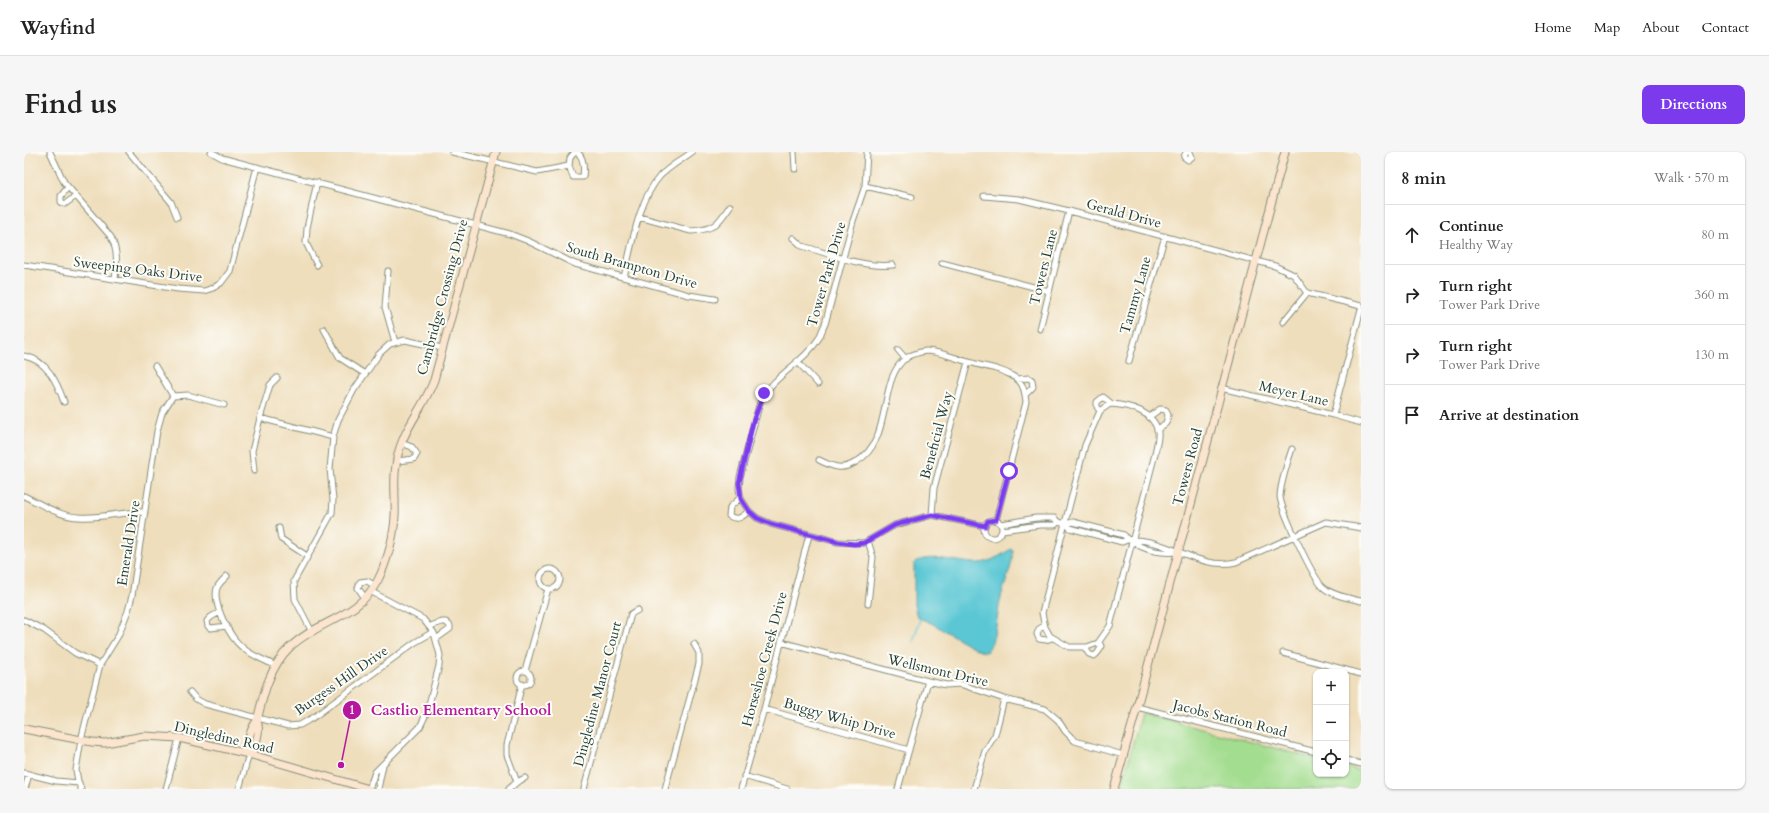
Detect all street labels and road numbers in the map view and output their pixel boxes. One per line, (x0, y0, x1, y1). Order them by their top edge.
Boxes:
street label: Gerald Drive (1084, 194, 1164, 233)
street label: Cambridge Crossing Drive (413, 217, 472, 377)
street label: Tower Park Drive (802, 219, 851, 329)
street label: Towers Lane (1025, 227, 1062, 307)
street label: South Brampton Drive (564, 238, 700, 293)
street label: Sweeping Oaks Drive (72, 252, 204, 287)
street label: Tammy Lane (1115, 254, 1156, 336)
street label: Meyer Lane (1257, 376, 1331, 411)
street label: Beneficial Way (916, 388, 958, 481)
street label: Towers Road (1168, 426, 1207, 508)
street label: Emerald Drive (112, 499, 145, 587)
street label: Horseshoe Creek Drive (737, 589, 792, 729)
street label: Dingledine Manor Court (569, 619, 626, 769)
street label: Burgess Hill Drive (291, 641, 392, 720)
street label: Wellsmont Drive (885, 649, 990, 691)
street label: Buggy Whip Drive (781, 693, 898, 744)
street label: Jacobs Station Road (1169, 695, 1289, 742)
street label: Dingledine Road (172, 717, 276, 758)

